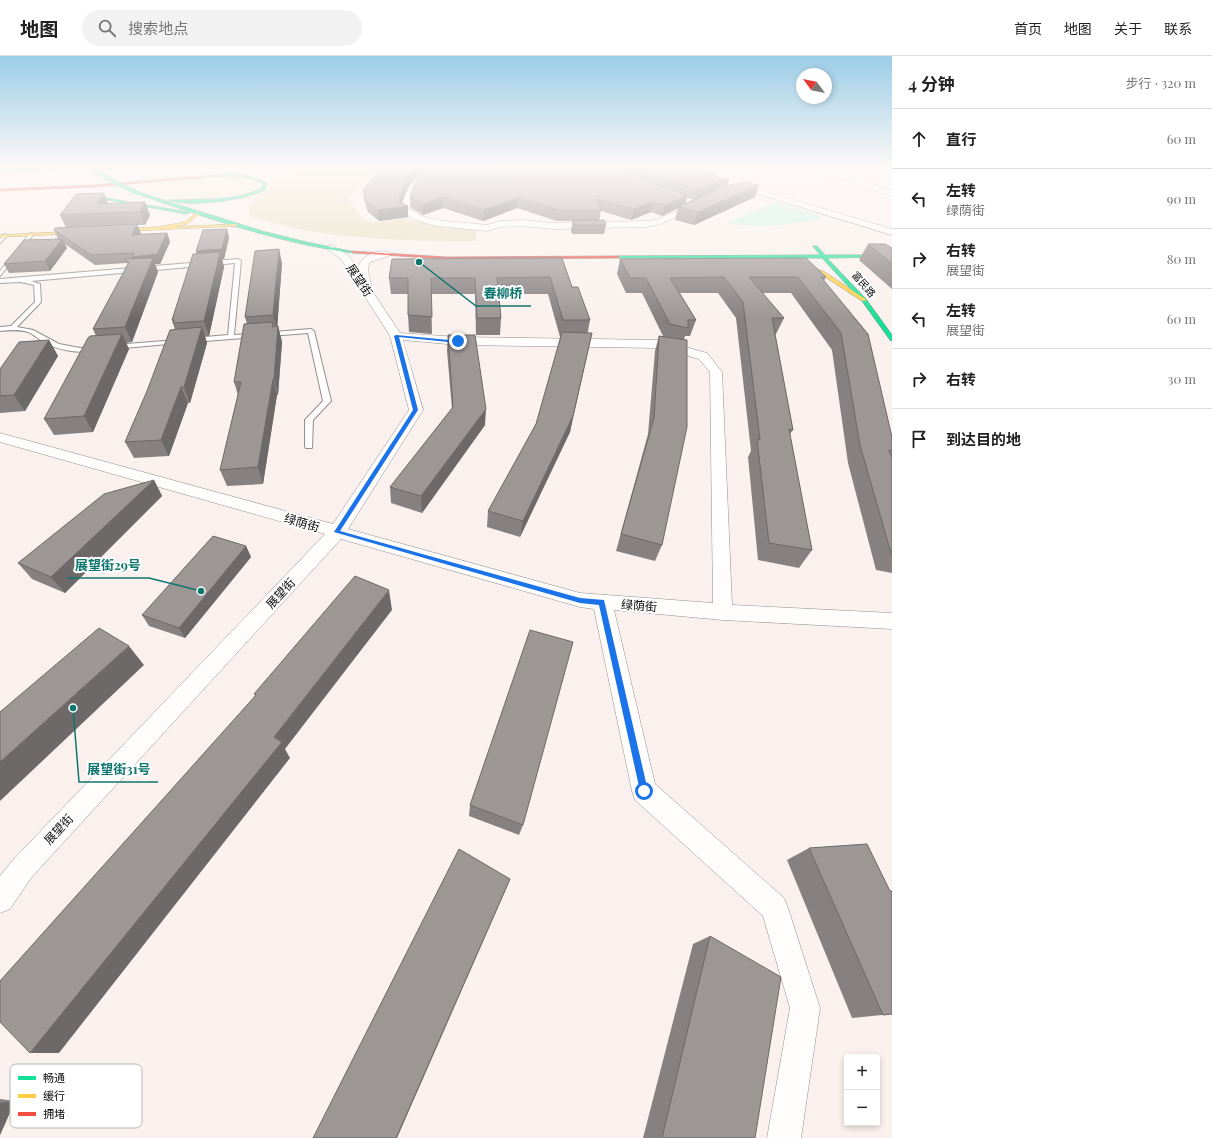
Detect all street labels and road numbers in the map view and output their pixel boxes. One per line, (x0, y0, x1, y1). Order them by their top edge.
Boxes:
street label: 展望街 (343, 261, 377, 299)
street label: 富民路 (849, 268, 879, 300)
street label: 绿荫街 (282, 509, 322, 535)
street label: 展望街 (262, 574, 298, 612)
street label: 绿荫街 (620, 596, 658, 614)
street label: 展望街 (40, 810, 76, 848)

